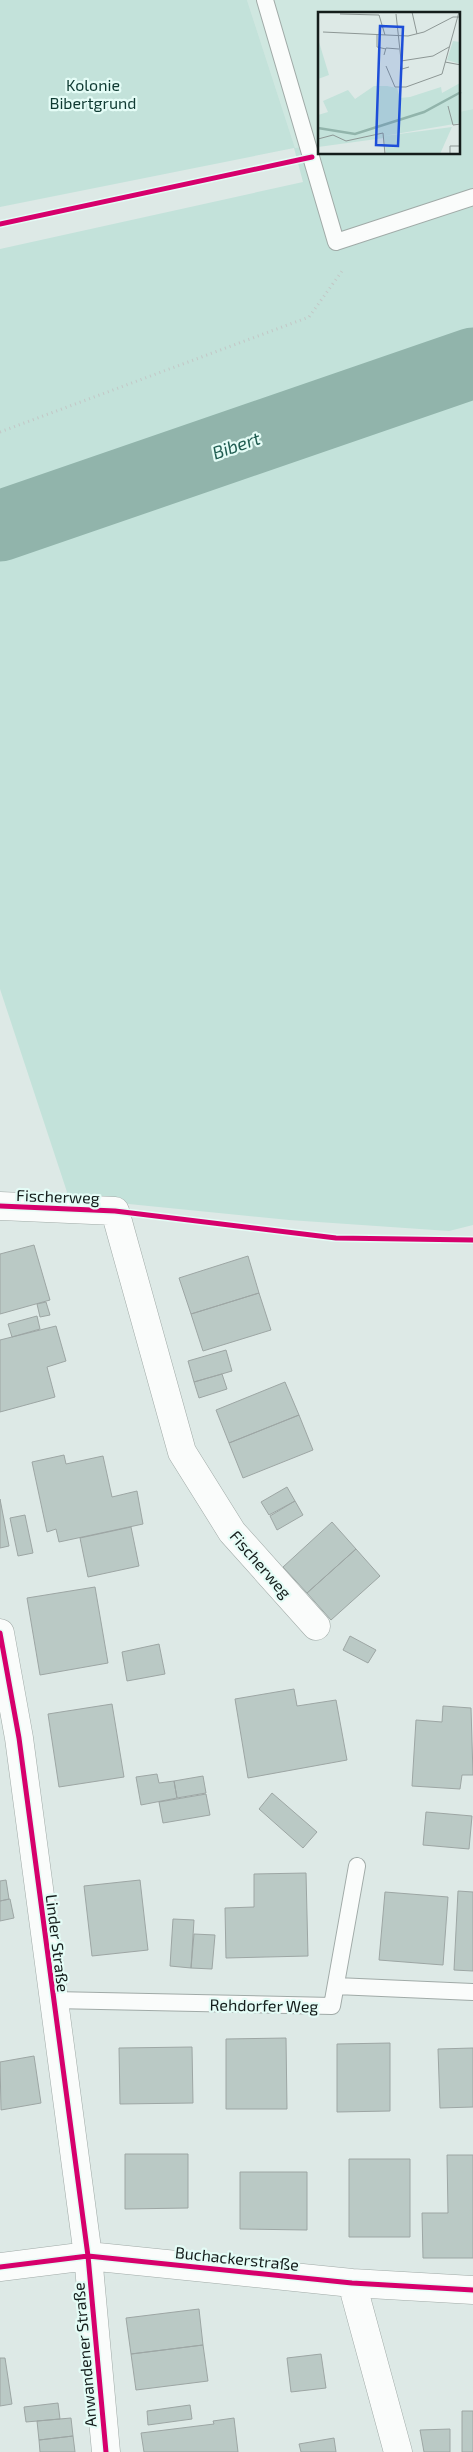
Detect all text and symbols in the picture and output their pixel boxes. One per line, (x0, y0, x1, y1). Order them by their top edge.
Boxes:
inset map (318, 12, 460, 155)
park label: Kolonie Bibertgrund (49, 75, 137, 112)
water label: Bibert (209, 426, 263, 463)
street label: Fischerweg (16, 1185, 100, 1207)
street label: Fischerweg (226, 1526, 296, 1602)
street label: Linder Straße (43, 1893, 73, 1993)
street label: Rehdorfer Weg (209, 1995, 319, 2015)
street label: Buchackerstraße (174, 2242, 300, 2274)
street label: Anwandener Straße (68, 2282, 100, 2428)

